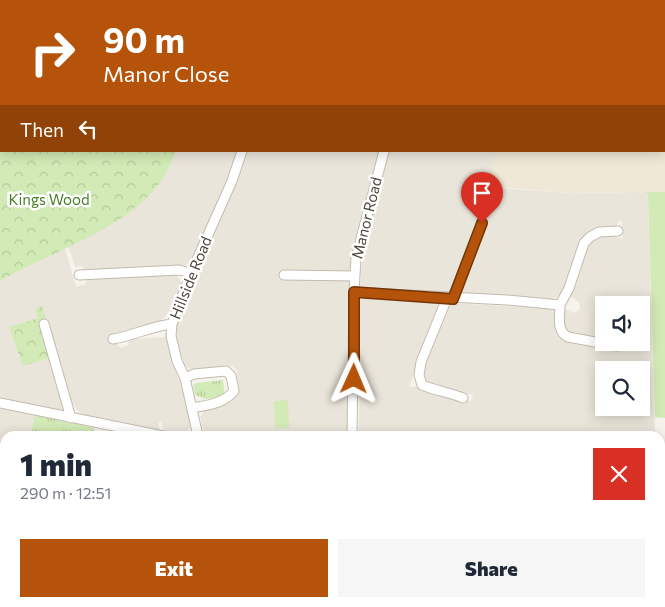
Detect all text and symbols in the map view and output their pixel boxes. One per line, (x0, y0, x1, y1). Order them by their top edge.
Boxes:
text: 90 m (103, 17, 185, 60)
icon: right (20, 20, 85, 85)
text: Manor Close (103, 60, 229, 87)
icon: left (74, 115, 102, 143)
text: Then (20, 118, 64, 141)
pin (461, 172, 503, 223)
street label: Manor Road (347, 175, 385, 260)
icon: arrive (468, 179, 496, 207)
park label: Kings Wood (8, 190, 90, 208)
street label: Hillside Road (165, 234, 215, 322)
map controls (595, 296, 650, 416)
button: sound (595, 296, 650, 351)
position arrow (327, 352, 379, 404)
button: search (595, 361, 650, 416)
text: 1 min (20, 445, 92, 482)
button: close (593, 448, 645, 500)
text: 290 m · 12:51 (20, 483, 111, 502)
button: Exit (20, 539, 328, 597)
button: Share (338, 539, 645, 597)

